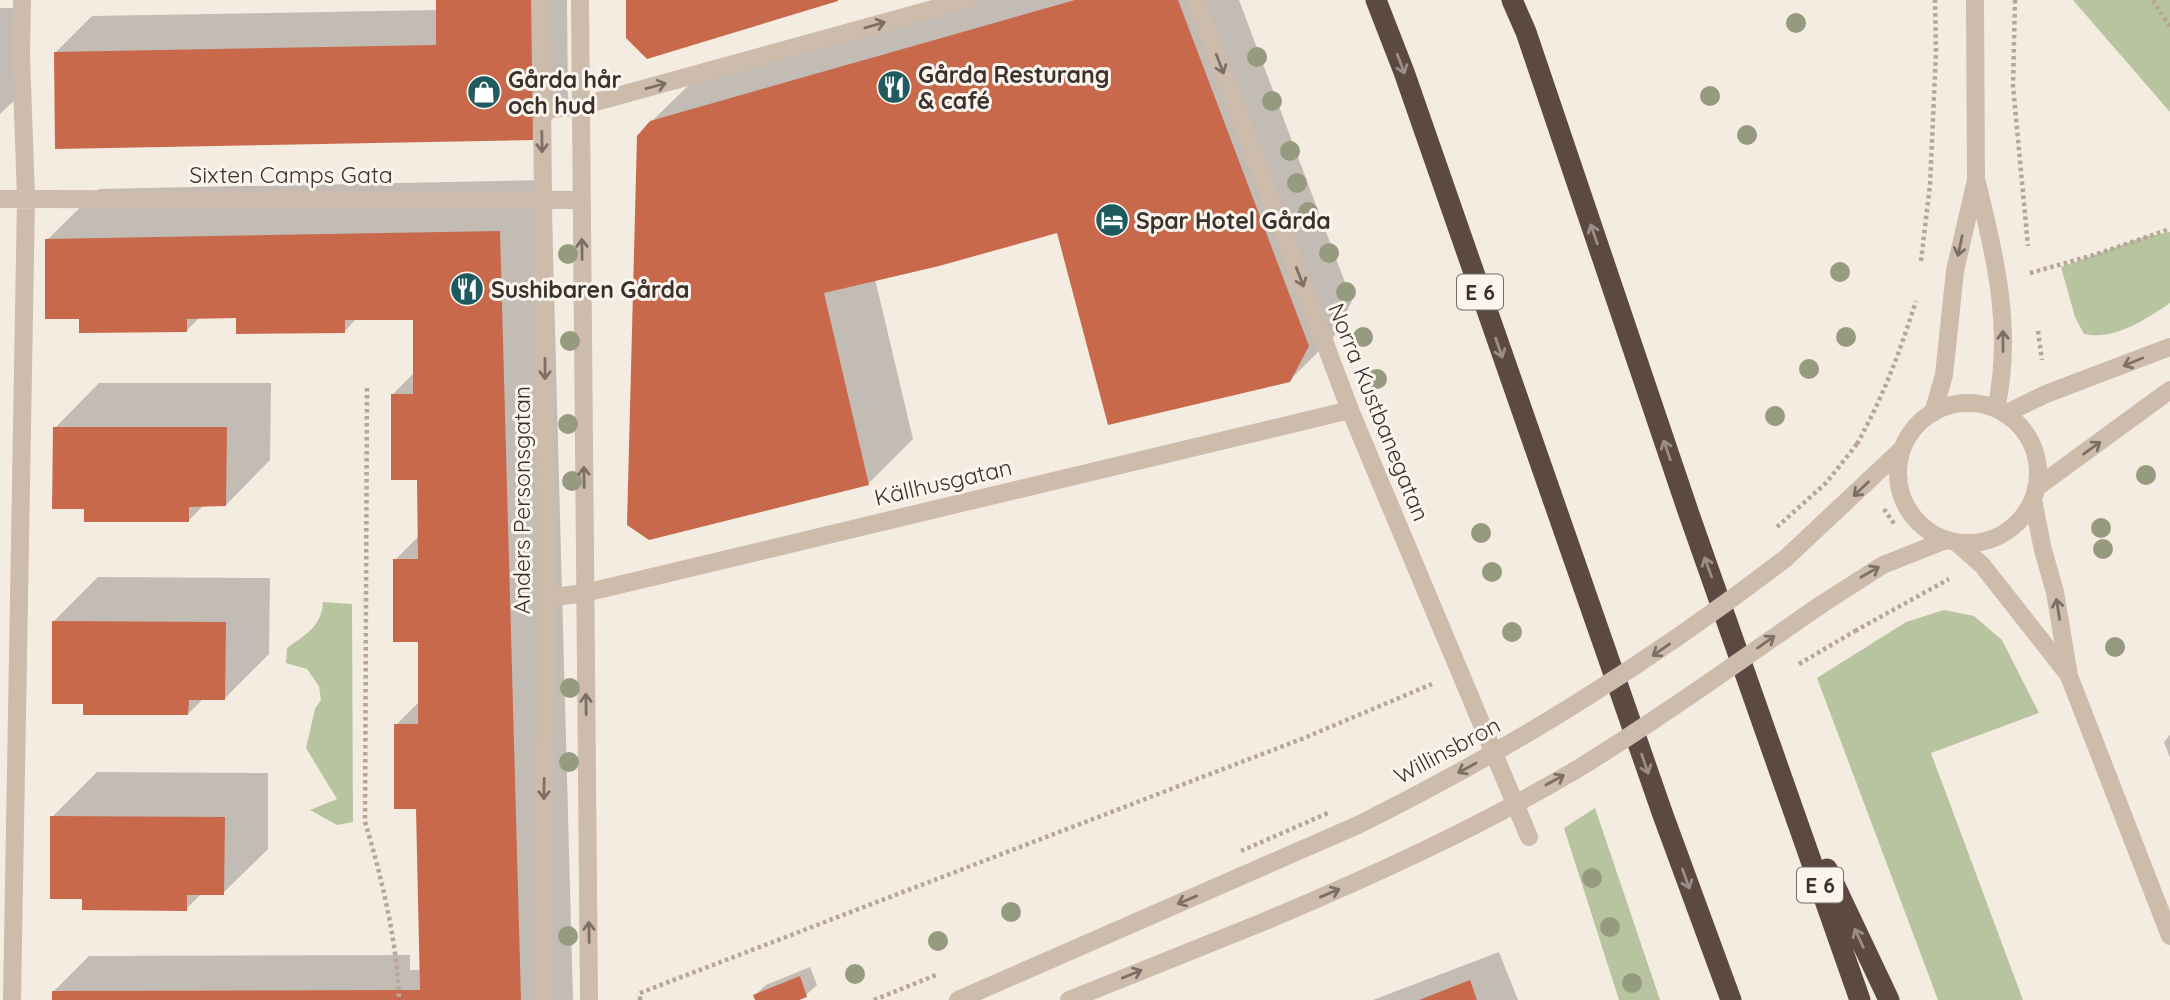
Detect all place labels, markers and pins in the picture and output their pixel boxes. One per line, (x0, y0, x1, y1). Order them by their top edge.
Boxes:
place label: Gårda Resturang & café (918, 60, 1109, 115)
place label: Gårda hår och hud (508, 65, 622, 120)
restaurant icon: Gårda Resturang & café (875, 68, 913, 106)
shop icon: Gårda hår och hud (465, 73, 503, 111)
hotel icon: Spar Hotel Gårda (1093, 201, 1131, 239)
place label: Spar Hotel Gårda (1136, 206, 1331, 235)
restaurant icon: Sushibaren Gårda (448, 270, 486, 308)
place label: Sushibaren Gårda (491, 275, 689, 304)

